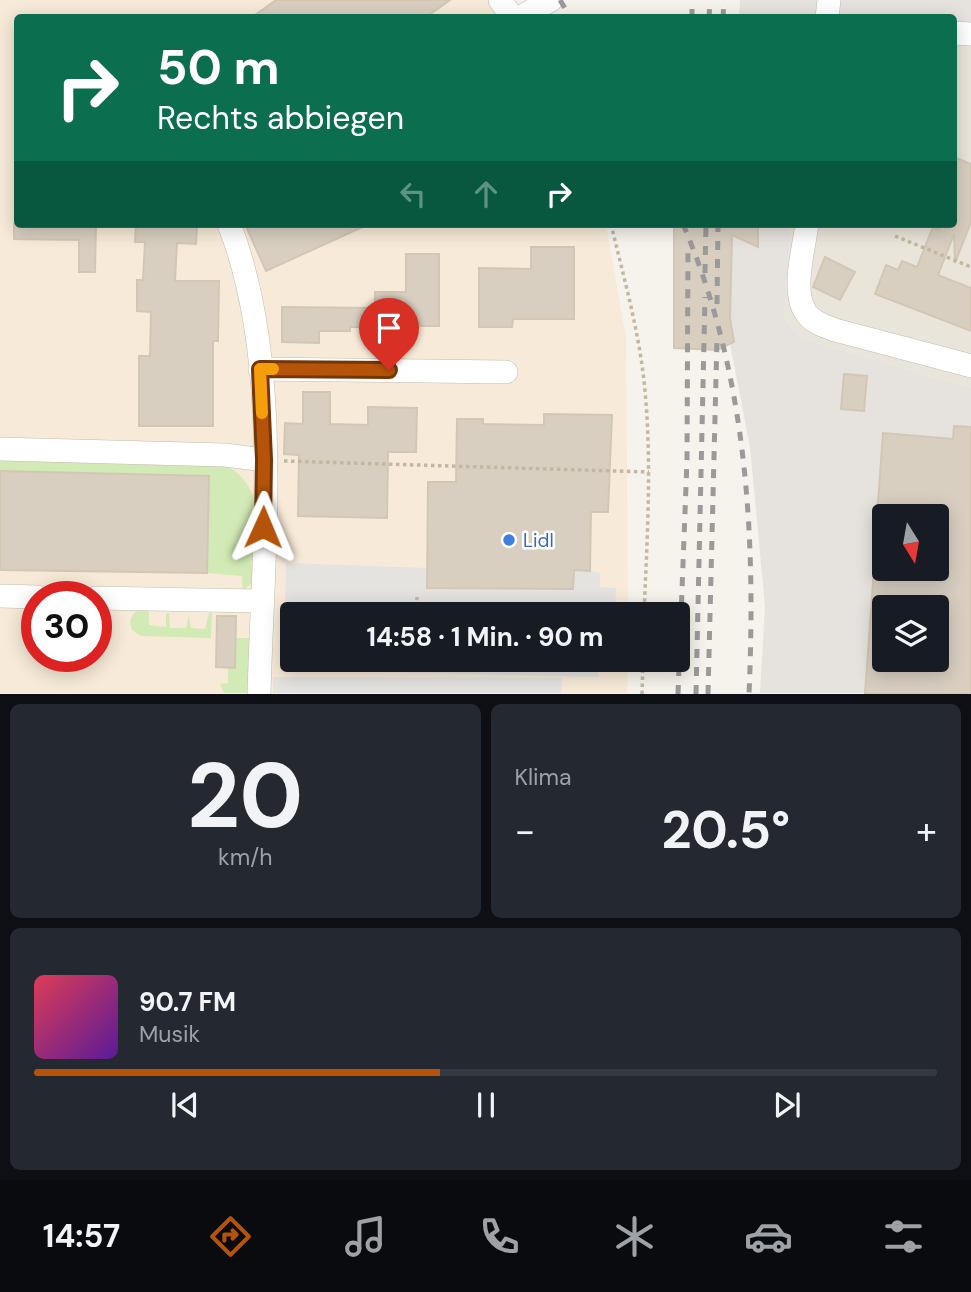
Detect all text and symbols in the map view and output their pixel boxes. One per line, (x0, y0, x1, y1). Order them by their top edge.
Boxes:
text: 50 m (157, 35, 280, 99)
icon: right (42, 42, 133, 133)
text: Rechts abbiegen (157, 97, 404, 139)
icon: left (394, 175, 432, 213)
icon: ahead (467, 175, 505, 213)
icon: right (540, 175, 578, 213)
pin (359, 298, 419, 370)
icon: arrive (370, 309, 408, 347)
position arrow (226, 490, 300, 564)
north arrow (872, 504, 948, 581)
map controls (872, 504, 949, 672)
place label: Lidl (523, 528, 554, 553)
marker: Lidl (501, 532, 517, 548)
speed limit sign: 30 (21, 581, 112, 672)
button: layers (872, 595, 949, 672)
text: 14:58 · 1 Min. · 90 m (367, 620, 603, 654)
text: 20 (187, 737, 303, 855)
text: Klima (515, 762, 572, 792)
text: 20.5° (661, 796, 790, 864)
text: − (515, 806, 535, 856)
text: + (916, 806, 937, 856)
text: km/h (218, 842, 272, 872)
text: 90.7 FM (139, 985, 236, 1019)
text: Musik (139, 1019, 200, 1049)
icon: previous (166, 1086, 204, 1124)
icon: pause (467, 1086, 505, 1124)
icon: next (768, 1086, 806, 1124)
icon: directions (206, 1212, 255, 1261)
icon: music (341, 1212, 390, 1261)
icon: phone (475, 1212, 524, 1261)
icon: climate (610, 1212, 659, 1261)
icon: car (744, 1212, 793, 1261)
icon: filters (879, 1212, 928, 1261)
text: 14:57 (43, 1215, 120, 1257)

